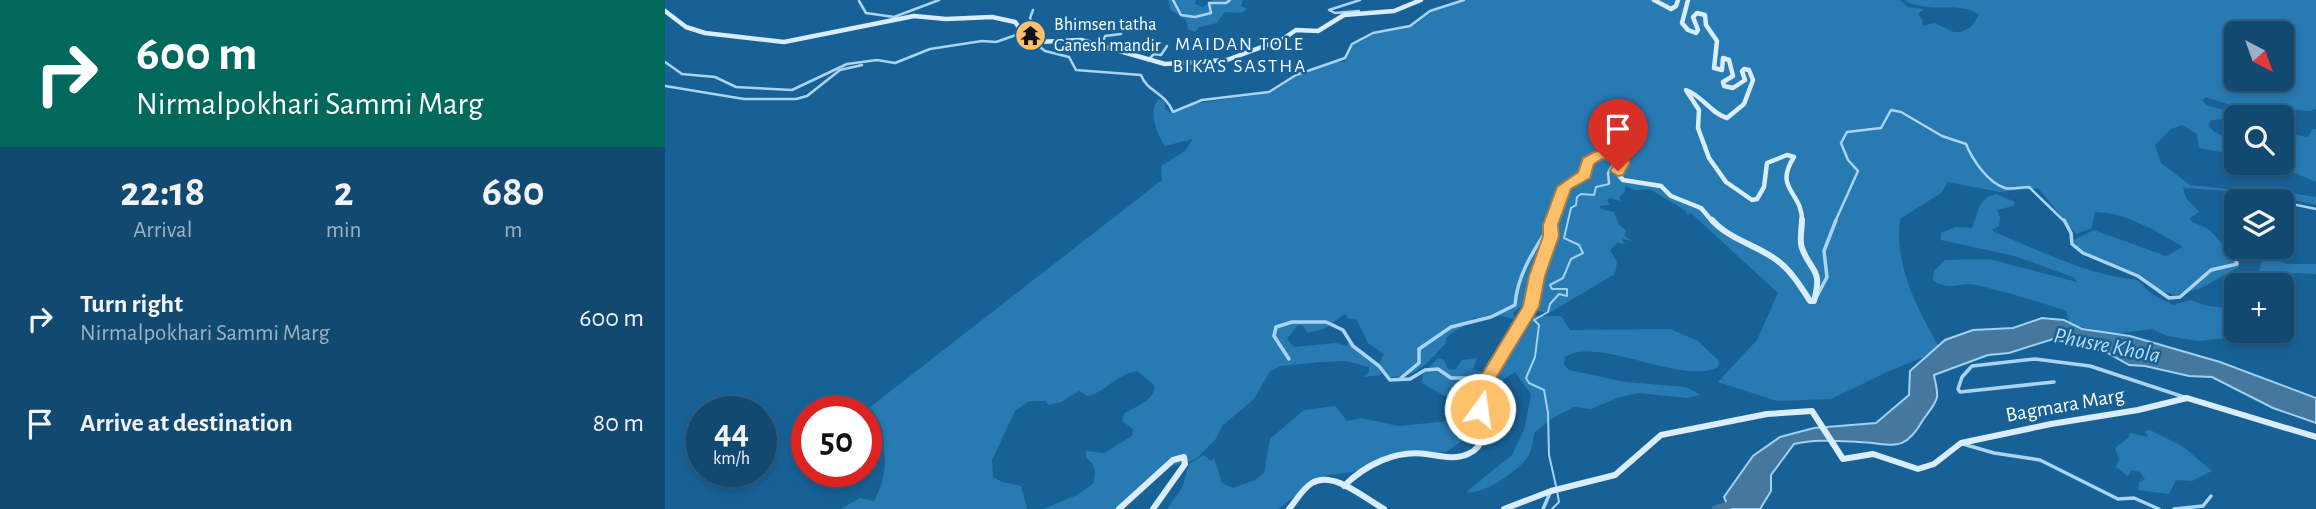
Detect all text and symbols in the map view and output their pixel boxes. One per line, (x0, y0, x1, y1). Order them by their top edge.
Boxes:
place label: Bhimsen tatha Ganesh mandir (1054, 16, 1161, 55)
temple icon: Bhimsen tatha Ganesh mandir (1014, 18, 1048, 52)
north arrow (2224, 21, 2294, 91)
map controls (2224, 21, 2294, 343)
icon: right (21, 28, 112, 119)
text: 600 m (136, 30, 258, 79)
district label: MAIDAN TOLE BIKAS SASTHA (1173, 35, 1307, 76)
text: Nirmalpokhari Sammi Marg (136, 88, 483, 120)
pin (1588, 99, 1648, 171)
button: search (2224, 105, 2294, 175)
icon: arrive (1599, 110, 1637, 148)
text: 22:18 (120, 171, 205, 213)
text: 2 (334, 171, 353, 213)
text: 680 (482, 171, 545, 213)
button: layers (2224, 189, 2294, 259)
text: Arrival (133, 219, 192, 242)
text: min (326, 219, 361, 242)
text: m (504, 219, 522, 242)
button: + (2224, 273, 2294, 343)
text: Turn right (80, 291, 183, 317)
icon: right (21, 300, 59, 338)
text: 600 m (579, 305, 644, 331)
text: Nirmalpokhari Sammi Marg (80, 322, 330, 345)
water label: Phusre Khola (2052, 324, 2162, 368)
position arrow (1443, 372, 1517, 446)
street label: Bagmara Marg (2004, 384, 2127, 426)
speed limit sign: 50 (791, 396, 882, 487)
icon: arrive (21, 405, 59, 443)
text: Arrive at destination (80, 410, 293, 436)
text: 80 m (593, 410, 644, 436)
text: 44 (714, 415, 749, 450)
text: km/h (713, 450, 750, 468)

